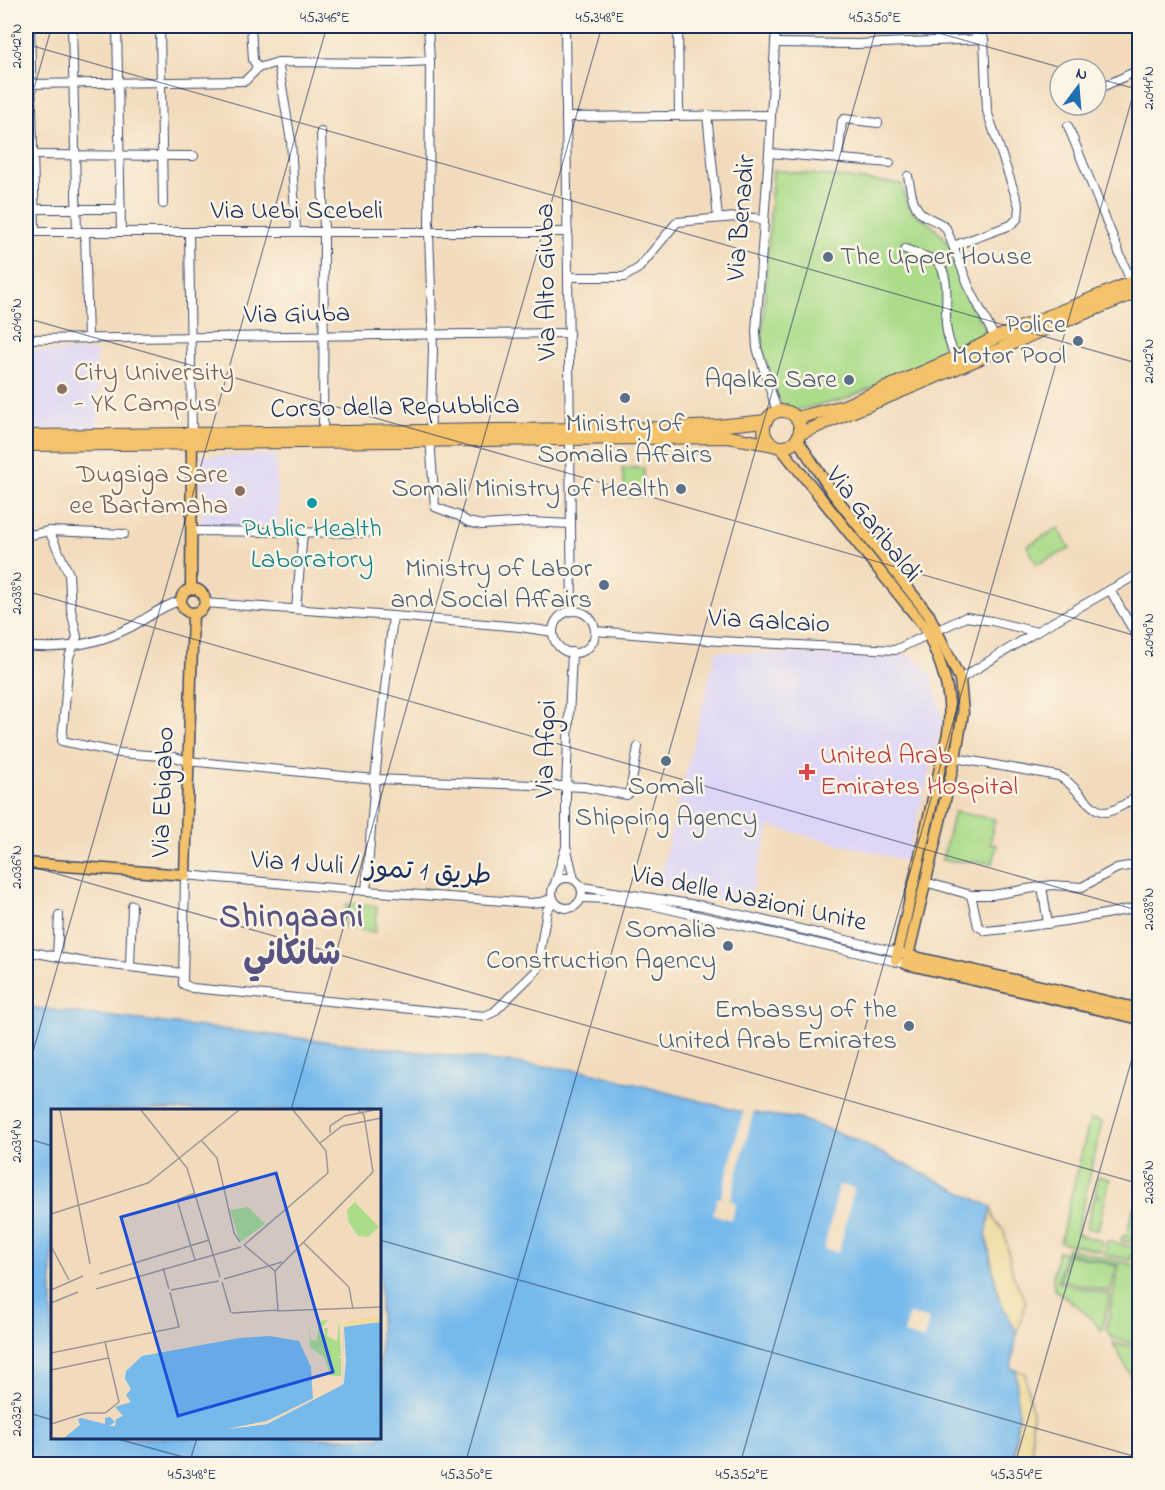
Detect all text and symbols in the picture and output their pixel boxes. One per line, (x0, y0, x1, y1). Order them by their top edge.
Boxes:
text: 45.346°E (300, 7, 350, 29)
text: 45.348°E (576, 7, 624, 29)
text: 45.350°E (849, 7, 901, 29)
text: 2.042°N (6, 24, 28, 68)
north arrow (1048, 57, 1108, 117)
text: N (1073, 61, 1090, 88)
text: 2.044°N (1138, 66, 1160, 110)
street label: Via Benadir (717, 153, 767, 284)
street label: Via Uebi Scebeli (210, 192, 383, 231)
street label: Via Alto Giuba (526, 203, 568, 362)
place label: The Upper House (840, 238, 1033, 277)
marker: The Upper House (821, 250, 835, 264)
street label: Via Giuba (243, 295, 350, 335)
text: 2.040°N (6, 298, 28, 342)
place label: Police Motor Pool (952, 306, 1067, 376)
marker: Police Motor Pool (1071, 334, 1085, 348)
text: 2.042°N (1138, 339, 1160, 383)
place label: City University - YK Campus (74, 354, 234, 424)
place label: Aqalka Sare (704, 361, 838, 400)
marker: Aqalka Sare (842, 373, 856, 387)
marker: City University - YK Campus (55, 382, 69, 396)
street label: Corso della Repubblica (270, 386, 520, 430)
marker: Ministry of Somalia Affairs (618, 391, 632, 405)
place label: Ministry of Somalia Affairs (537, 405, 713, 475)
place label: Dugsiga Sare ee Bartamaha (69, 456, 229, 526)
street label: Via Garibaldi (814, 458, 931, 592)
place label: Somali Ministry of Health (391, 470, 669, 509)
marker: Somali Ministry of Health (674, 482, 688, 496)
marker: Dugsiga Sare ee Bartamaha (233, 484, 247, 498)
marker: Public Health Laboratory (305, 496, 319, 510)
place label: Public Health Laboratory (242, 510, 382, 580)
place label: Ministry of Labor and Social Affairs (391, 550, 593, 620)
text: 2.038°N (6, 572, 28, 614)
marker: Ministry of Labor and Social Affairs (597, 578, 611, 592)
street label: Via Galcaio (706, 599, 831, 645)
text: 2.040°N (1138, 613, 1160, 657)
street label: Via Afgoi (526, 699, 568, 800)
street label: Via Ebigabo (142, 726, 186, 859)
place label: United Arab Emirates Hospital (820, 737, 1018, 807)
marker: Somali Shipping Agency (659, 754, 673, 768)
marker: United Arab Emirates Hospital (798, 763, 816, 781)
place label: Somali Shipping Agency (575, 768, 757, 838)
street label: Via 1 Juli / طريق 1 تموز (248, 841, 493, 897)
text: 2.036°N (6, 845, 28, 889)
street label: Via delle Nazioni Unite (627, 855, 871, 943)
text: 2.038°N (1138, 888, 1160, 930)
district label: Shingaani شانكاني (219, 894, 365, 982)
place label: Somalia Construction Agency (486, 911, 716, 981)
marker: Somalia Construction Agency (721, 939, 735, 953)
place label: Embassy of the United Arab Emirates (658, 991, 898, 1061)
marker: Embassy of the United Arab Emirates (902, 1019, 916, 1033)
inset map (51, 1109, 381, 1439)
text: 2.034°N (6, 1119, 28, 1163)
text: 2.036°N (1138, 1160, 1160, 1204)
text: 2.032°N (6, 1392, 28, 1436)
text: 45.348°E (168, 1464, 216, 1486)
text: 45.350°E (441, 1464, 493, 1486)
text: 45.352°E (715, 1464, 769, 1486)
text: 45.354°E (991, 1464, 1043, 1486)

